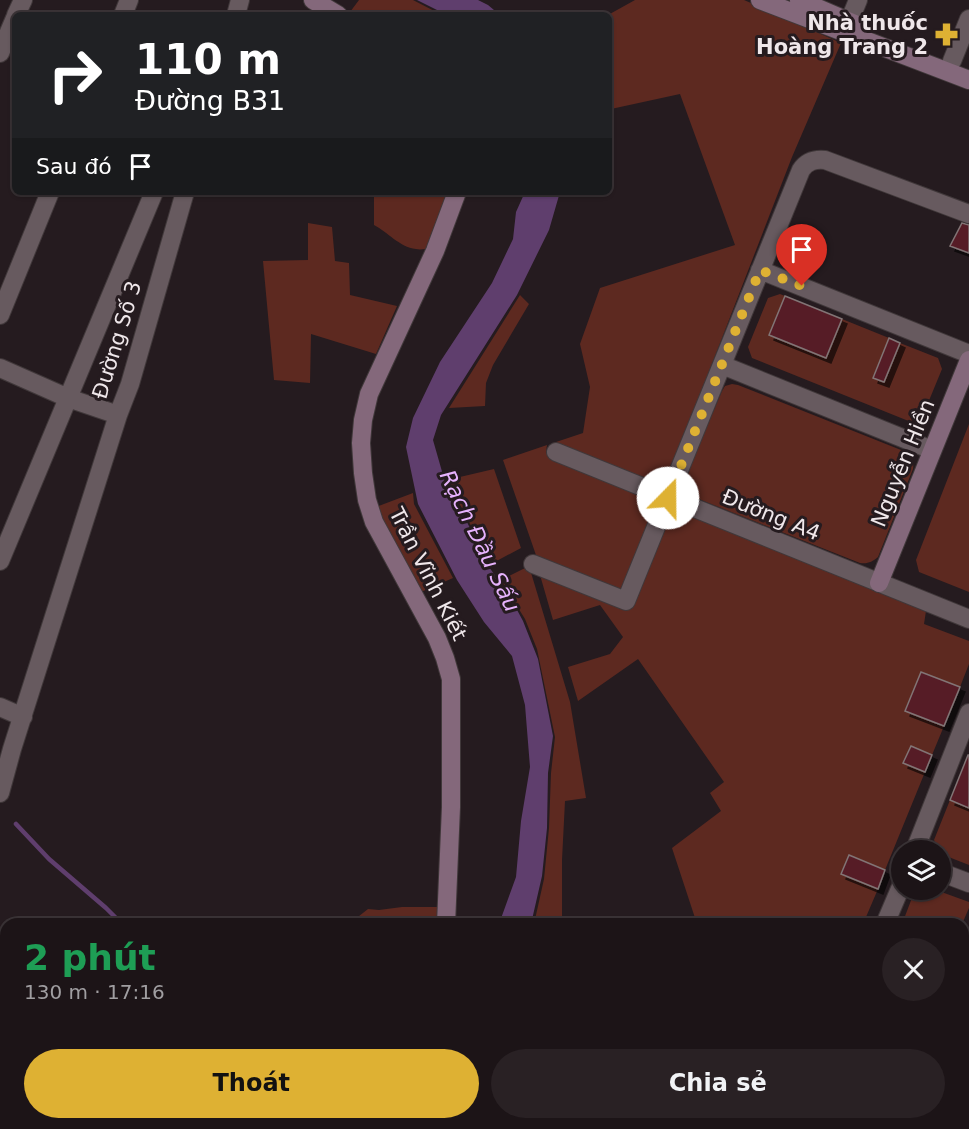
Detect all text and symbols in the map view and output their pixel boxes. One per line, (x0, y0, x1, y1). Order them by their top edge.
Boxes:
place label: Nhà thuốc Hoàng Trang 2 (756, 11, 928, 59)
pharmacy icon: Nhà thuốc Hoàng Trang 2 (933, 22, 959, 48)
text: 110 m (135, 35, 281, 84)
icon: right (36, 36, 114, 114)
text: Đường B31 (135, 85, 285, 116)
icon: arrive (124, 150, 157, 183)
text: Sau đó (36, 154, 112, 179)
pin (776, 224, 827, 286)
icon: arrive (785, 233, 818, 266)
street label: Đường Số 3 (88, 278, 146, 402)
street label: Nguyễn Hiền (866, 395, 940, 530)
water label: Rạch Đầu Sấu (435, 466, 525, 616)
position arrow (636, 466, 700, 530)
street label: Đường A4 (719, 484, 823, 546)
street label: Trần Vĩnh Kiết (384, 503, 472, 644)
map controls (891, 840, 951, 900)
button: layers (891, 840, 951, 900)
text: 2 phút (24, 937, 156, 978)
button: close (882, 938, 945, 1001)
text: 130 m · 17:16 (24, 980, 165, 1004)
button: Thoát (24, 1049, 479, 1118)
button: Chia sẻ (491, 1049, 945, 1118)

